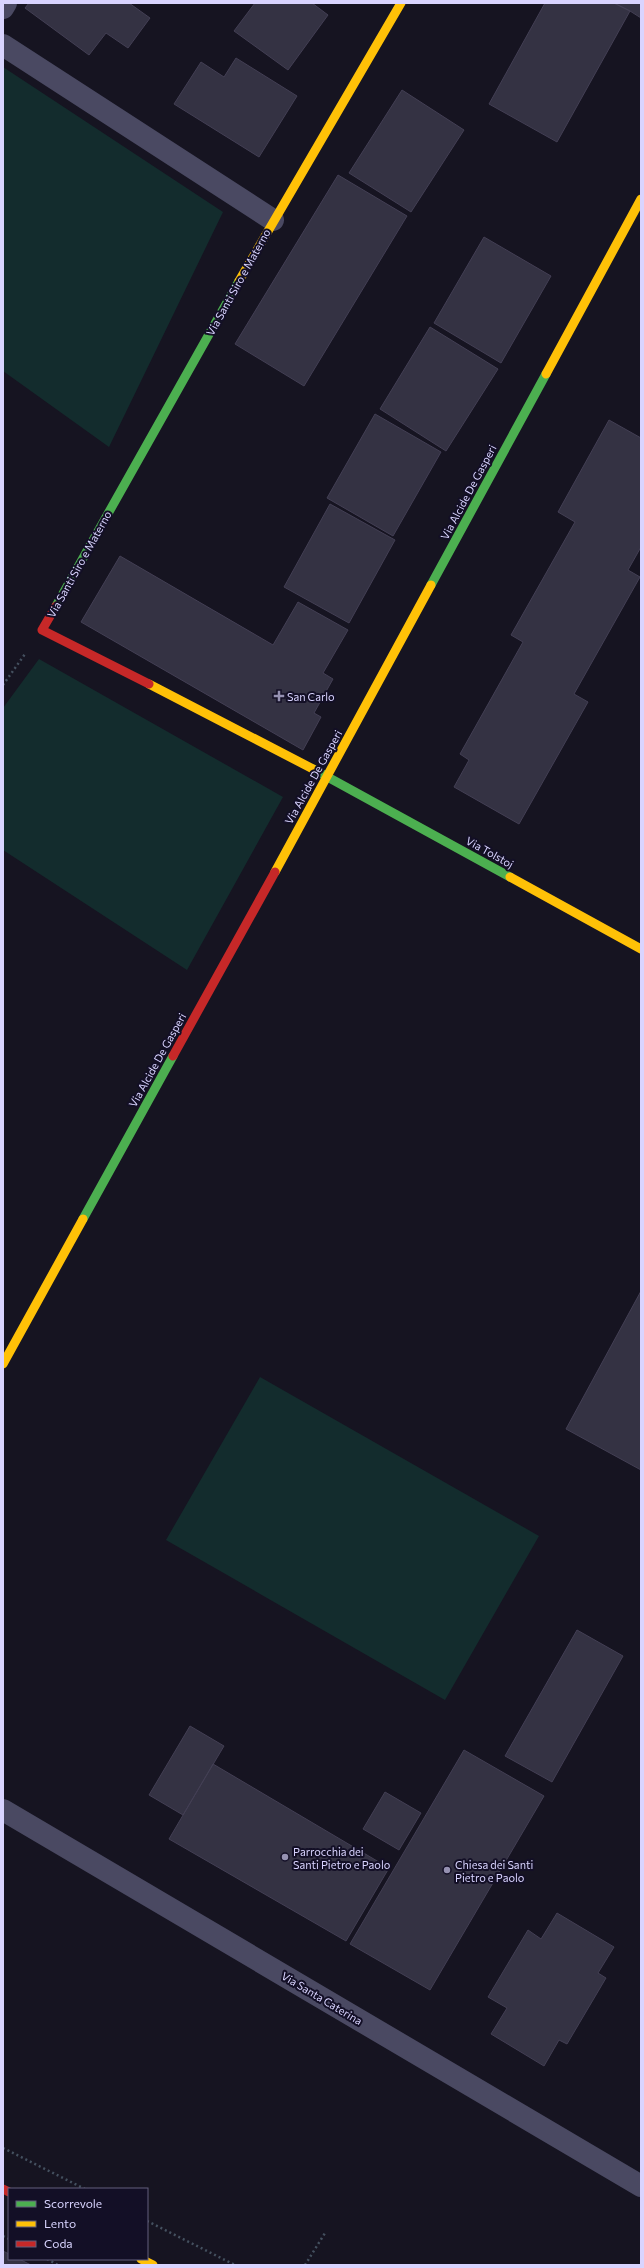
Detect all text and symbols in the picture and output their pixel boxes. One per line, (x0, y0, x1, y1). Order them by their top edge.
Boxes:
street label: Via Santi Siro e Materno (203, 226, 273, 338)
street label: Via Alcide De Gasperi (437, 442, 499, 542)
street label: Via Santi Siro e Materno (44, 508, 114, 620)
place label: San Carlo (287, 690, 335, 703)
marker: San Carlo (274, 691, 284, 701)
street label: Via Alcide De Gasperi (282, 728, 344, 826)
street label: Via Tolstoj (464, 834, 516, 871)
street label: Via Alcide De Gasperi (126, 1011, 188, 1109)
place label: Parrocchia dei Santi Pietro e Paolo (293, 1845, 391, 1871)
marker: Parrocchia dei Santi Pietro e Paolo (280, 1852, 290, 1862)
place label: Chiesa dei Santi Pietro e Paolo (455, 1858, 533, 1884)
marker: Chiesa dei Santi Pietro e Paolo (442, 1865, 452, 1875)
street label: Via Santa Caterina (279, 1969, 365, 2027)
legend (8, 2188, 148, 2260)
text: Scorrevole (44, 2196, 102, 2210)
text: Lento (44, 2216, 76, 2230)
text: Coda (44, 2236, 73, 2250)

